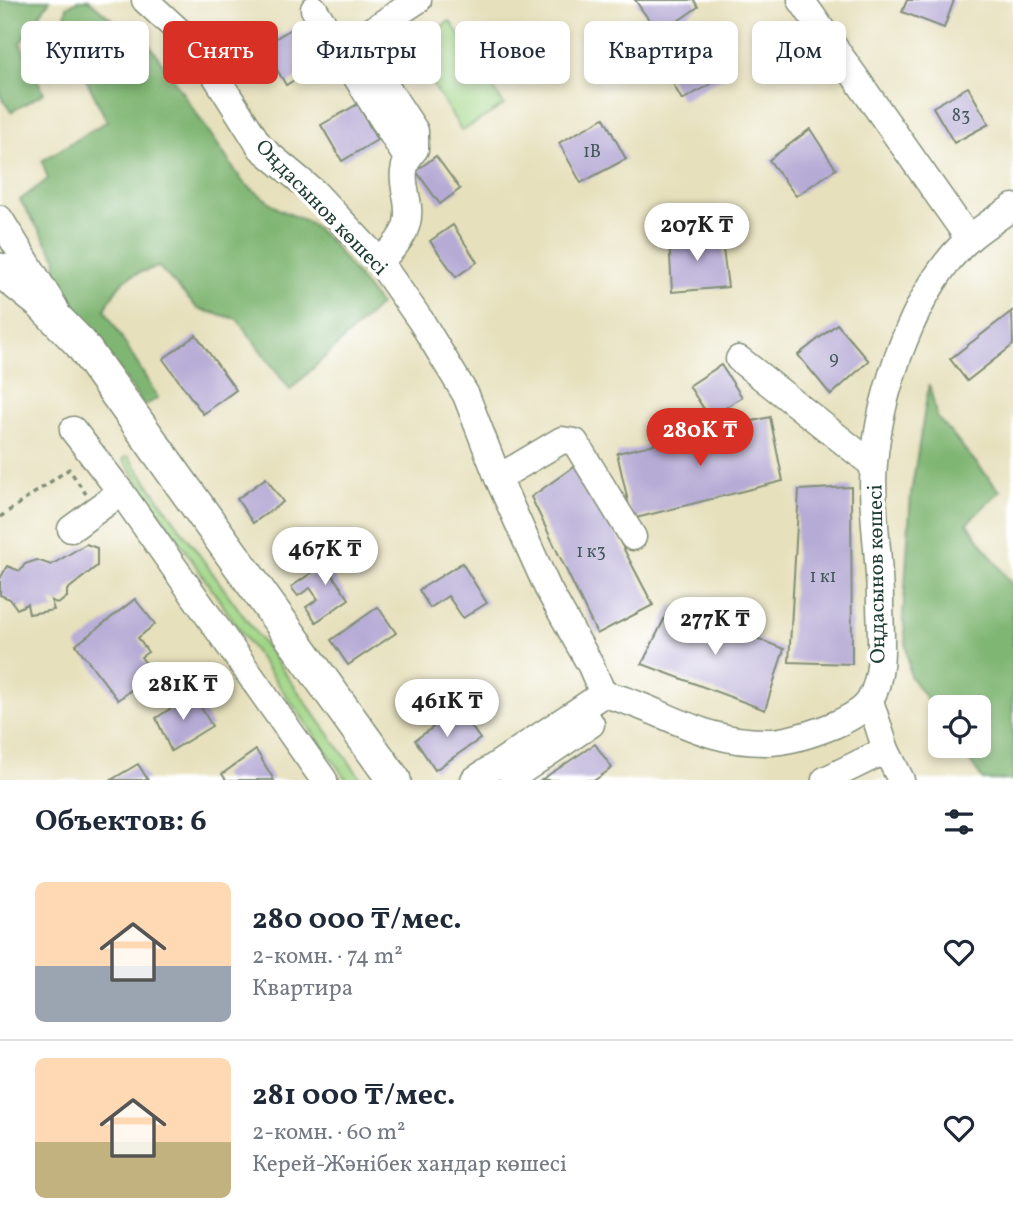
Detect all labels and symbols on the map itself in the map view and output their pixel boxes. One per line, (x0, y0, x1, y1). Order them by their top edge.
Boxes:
house number: 83 (952, 104, 970, 129)
street label: Оңдасынов көшесі (248, 133, 394, 283)
house number: 1B (583, 140, 601, 165)
pin: 207K ₸ (640, 204, 754, 263)
house number: 9 (829, 347, 839, 372)
pin: 280K ₸ (643, 408, 757, 468)
street label: Оңдасынов көшесі (861, 484, 894, 664)
pin: 467K ₸ (268, 528, 382, 587)
house number: 1 к3 (576, 540, 606, 565)
house number: 1 к1 (809, 565, 837, 590)
pin: 277K ₸ (658, 598, 772, 657)
pin: 281K ₸ (126, 662, 240, 722)
pin: 461K ₸ (390, 680, 504, 739)

